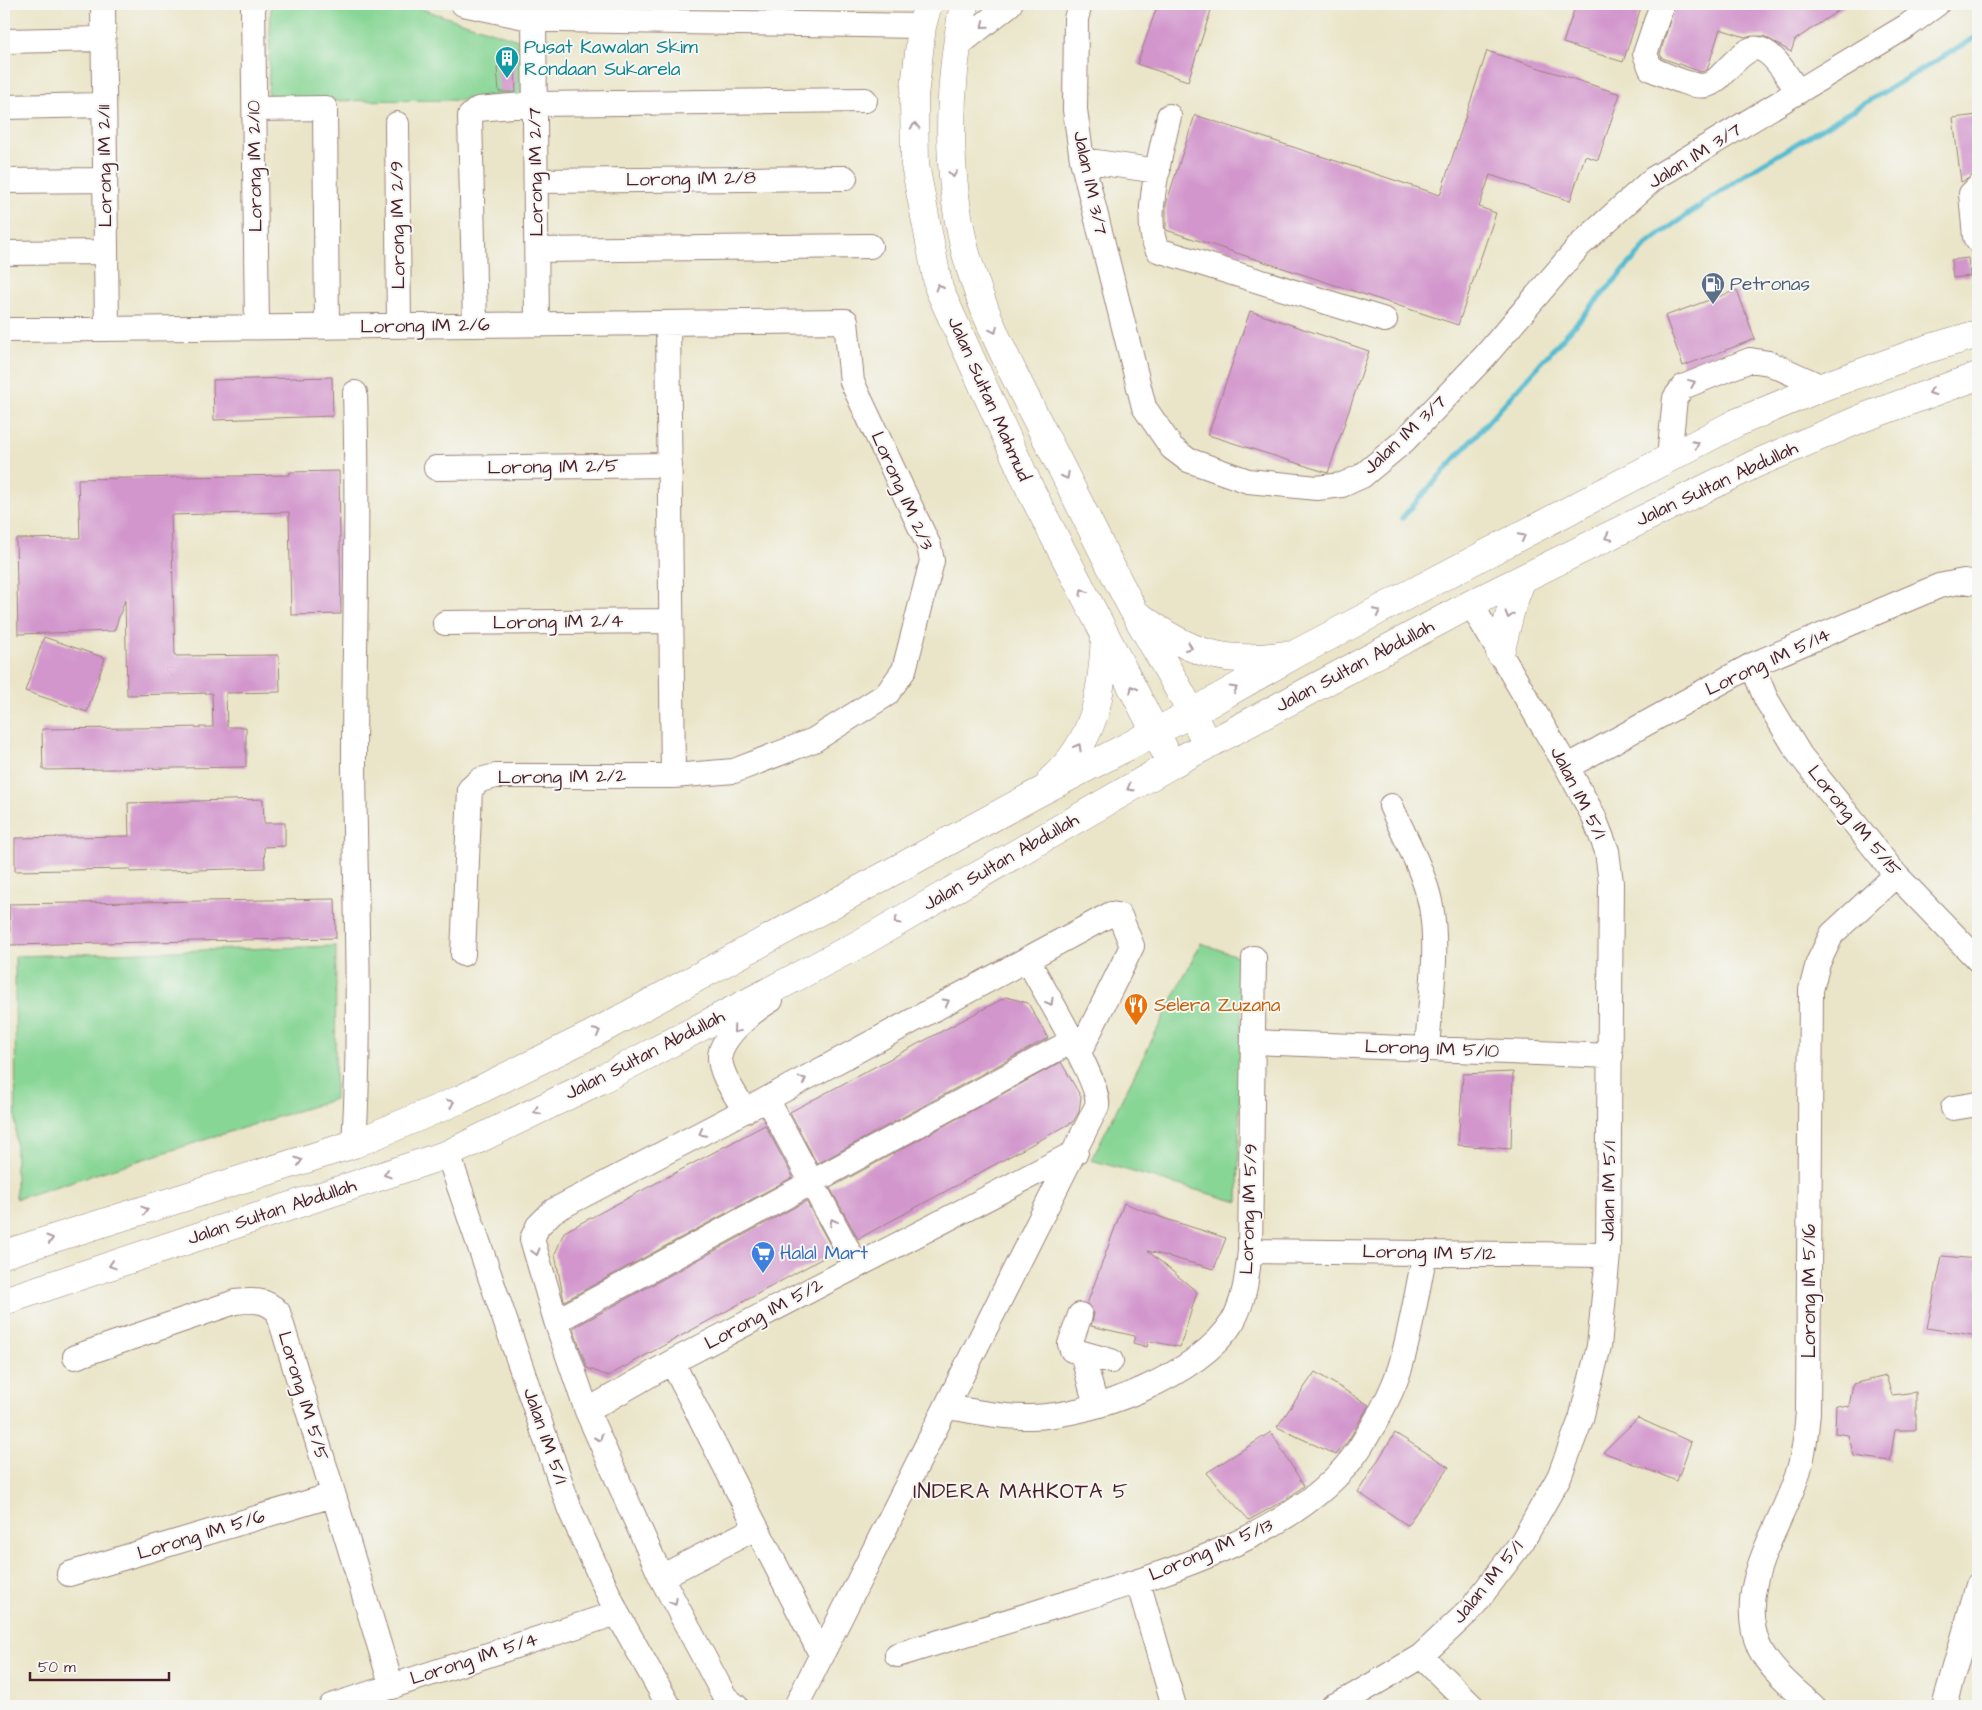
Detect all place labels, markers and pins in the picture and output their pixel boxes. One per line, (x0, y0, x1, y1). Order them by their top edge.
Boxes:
place label: Pusat Kawalan Skim Rondaan Sukarela (524, 34, 698, 83)
building icon: Pusat Kawalan Skim Rondaan Sukarela (494, 45, 520, 79)
fuel station icon: Petronas (1700, 271, 1726, 305)
place label: Petronas (1730, 271, 1810, 298)
restaurant icon: Selera Zuzana (1123, 992, 1149, 1026)
place label: Selera Zuzana (1154, 992, 1281, 1019)
supermarket icon: Halal Mart (750, 1240, 776, 1274)
place label: Halal Mart (780, 1240, 868, 1267)

